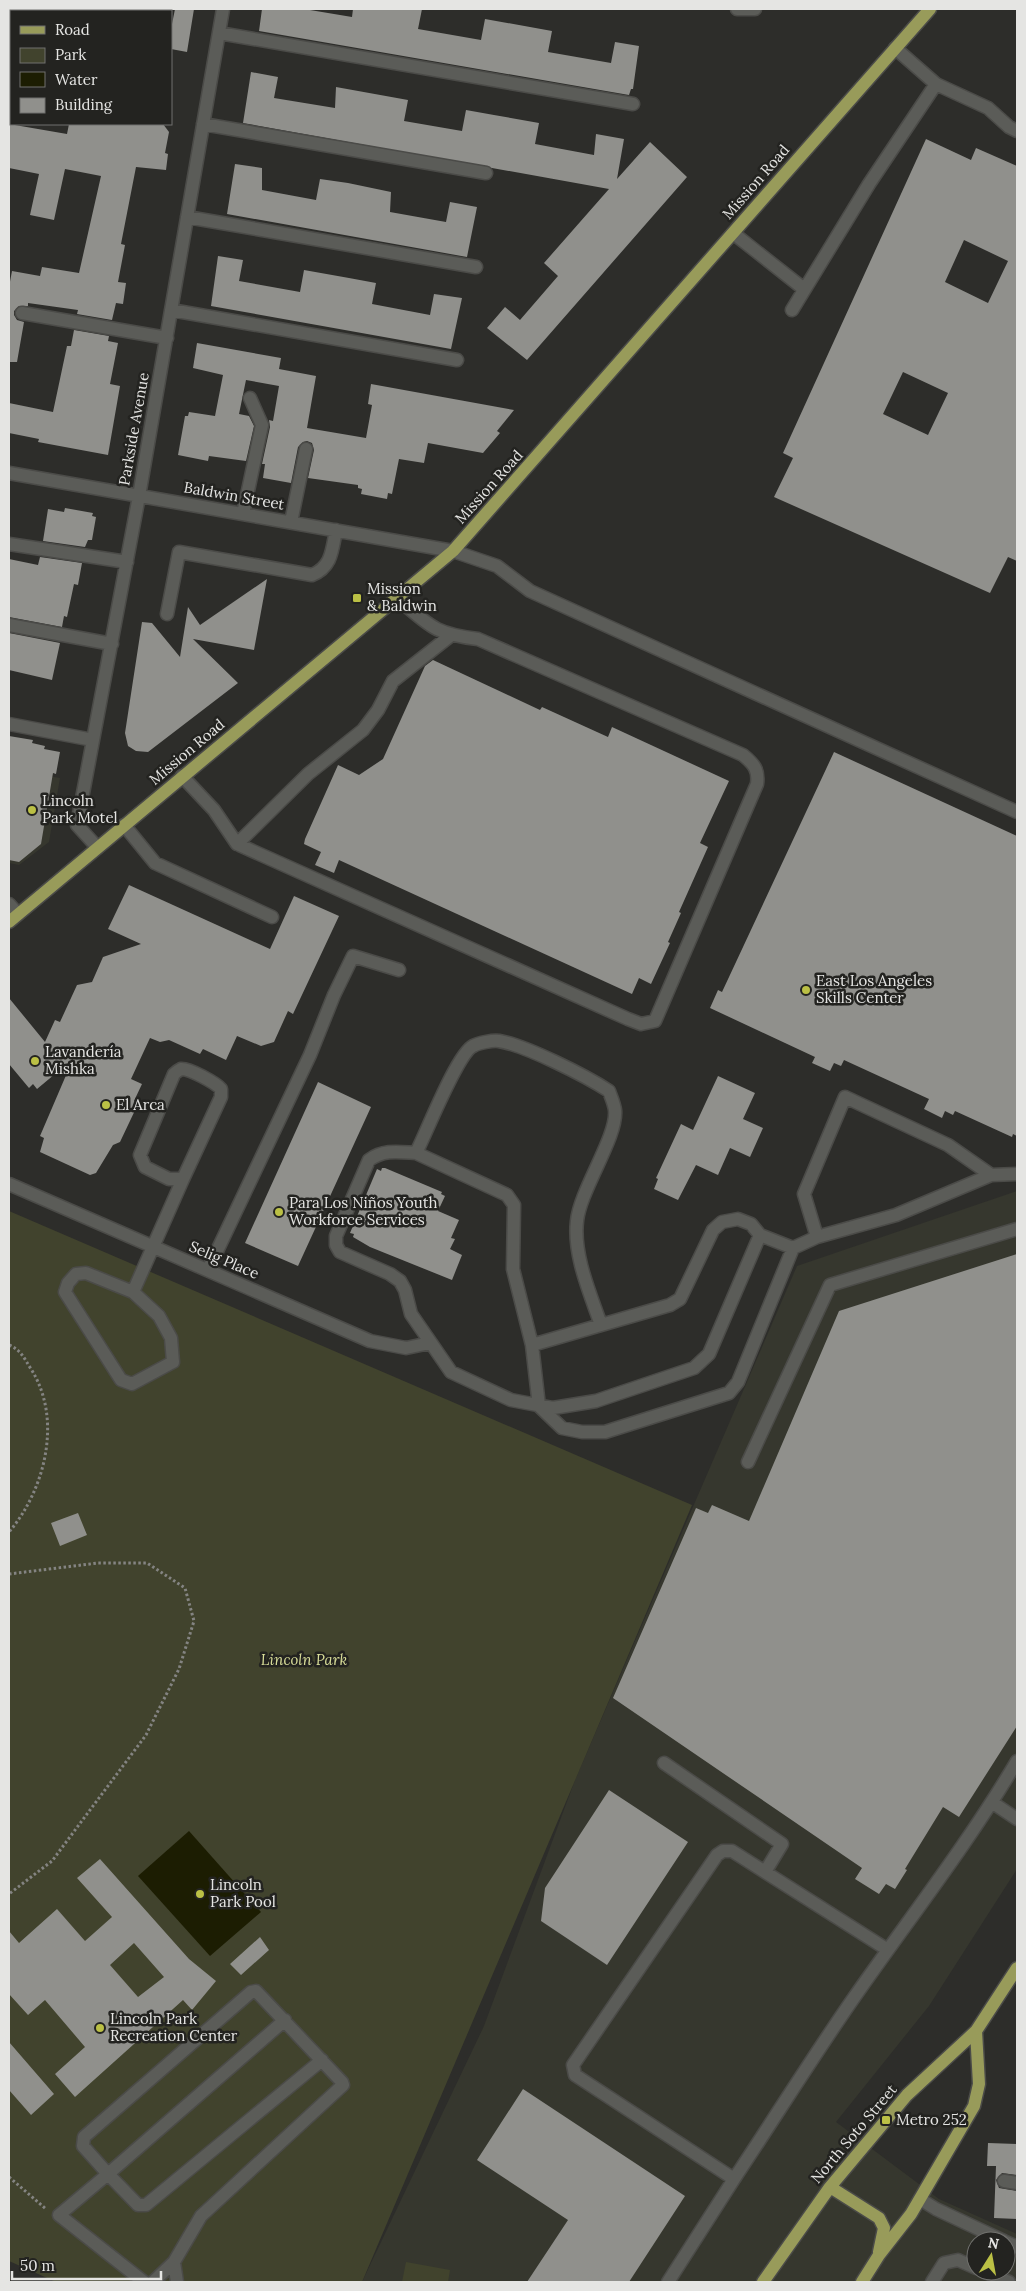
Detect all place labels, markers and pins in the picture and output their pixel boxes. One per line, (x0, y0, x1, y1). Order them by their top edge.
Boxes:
place label: Mission & Baldwin (367, 579, 437, 615)
marker: Mission & Baldwin (351, 592, 363, 604)
place label: Lincoln Park Motel (42, 791, 118, 827)
marker: Lincoln Park Motel (26, 804, 38, 816)
place label: East Los Angeles Skills Center (816, 971, 932, 1007)
marker: East Los Angeles Skills Center (800, 984, 812, 996)
place label: Lavandería Mishka (45, 1042, 122, 1078)
marker: Lavandería Mishka (29, 1055, 41, 1067)
place label: El Arca (116, 1095, 165, 1114)
marker: El Arca (100, 1099, 112, 1111)
place label: Para Los Niños Youth Workforce Services (289, 1193, 438, 1229)
marker: Para Los Niños Youth Workforce Services (273, 1206, 285, 1218)
place label: Lincoln Park Pool (210, 1875, 276, 1911)
marker: Lincoln Park Pool (194, 1888, 206, 1900)
place label: Lincoln Park Recreation Center (110, 2009, 238, 2045)
marker: Lincoln Park Recreation Center (94, 2022, 106, 2034)
place label: Metro 252 (896, 2110, 967, 2129)
marker: Metro 252 (880, 2114, 892, 2126)

